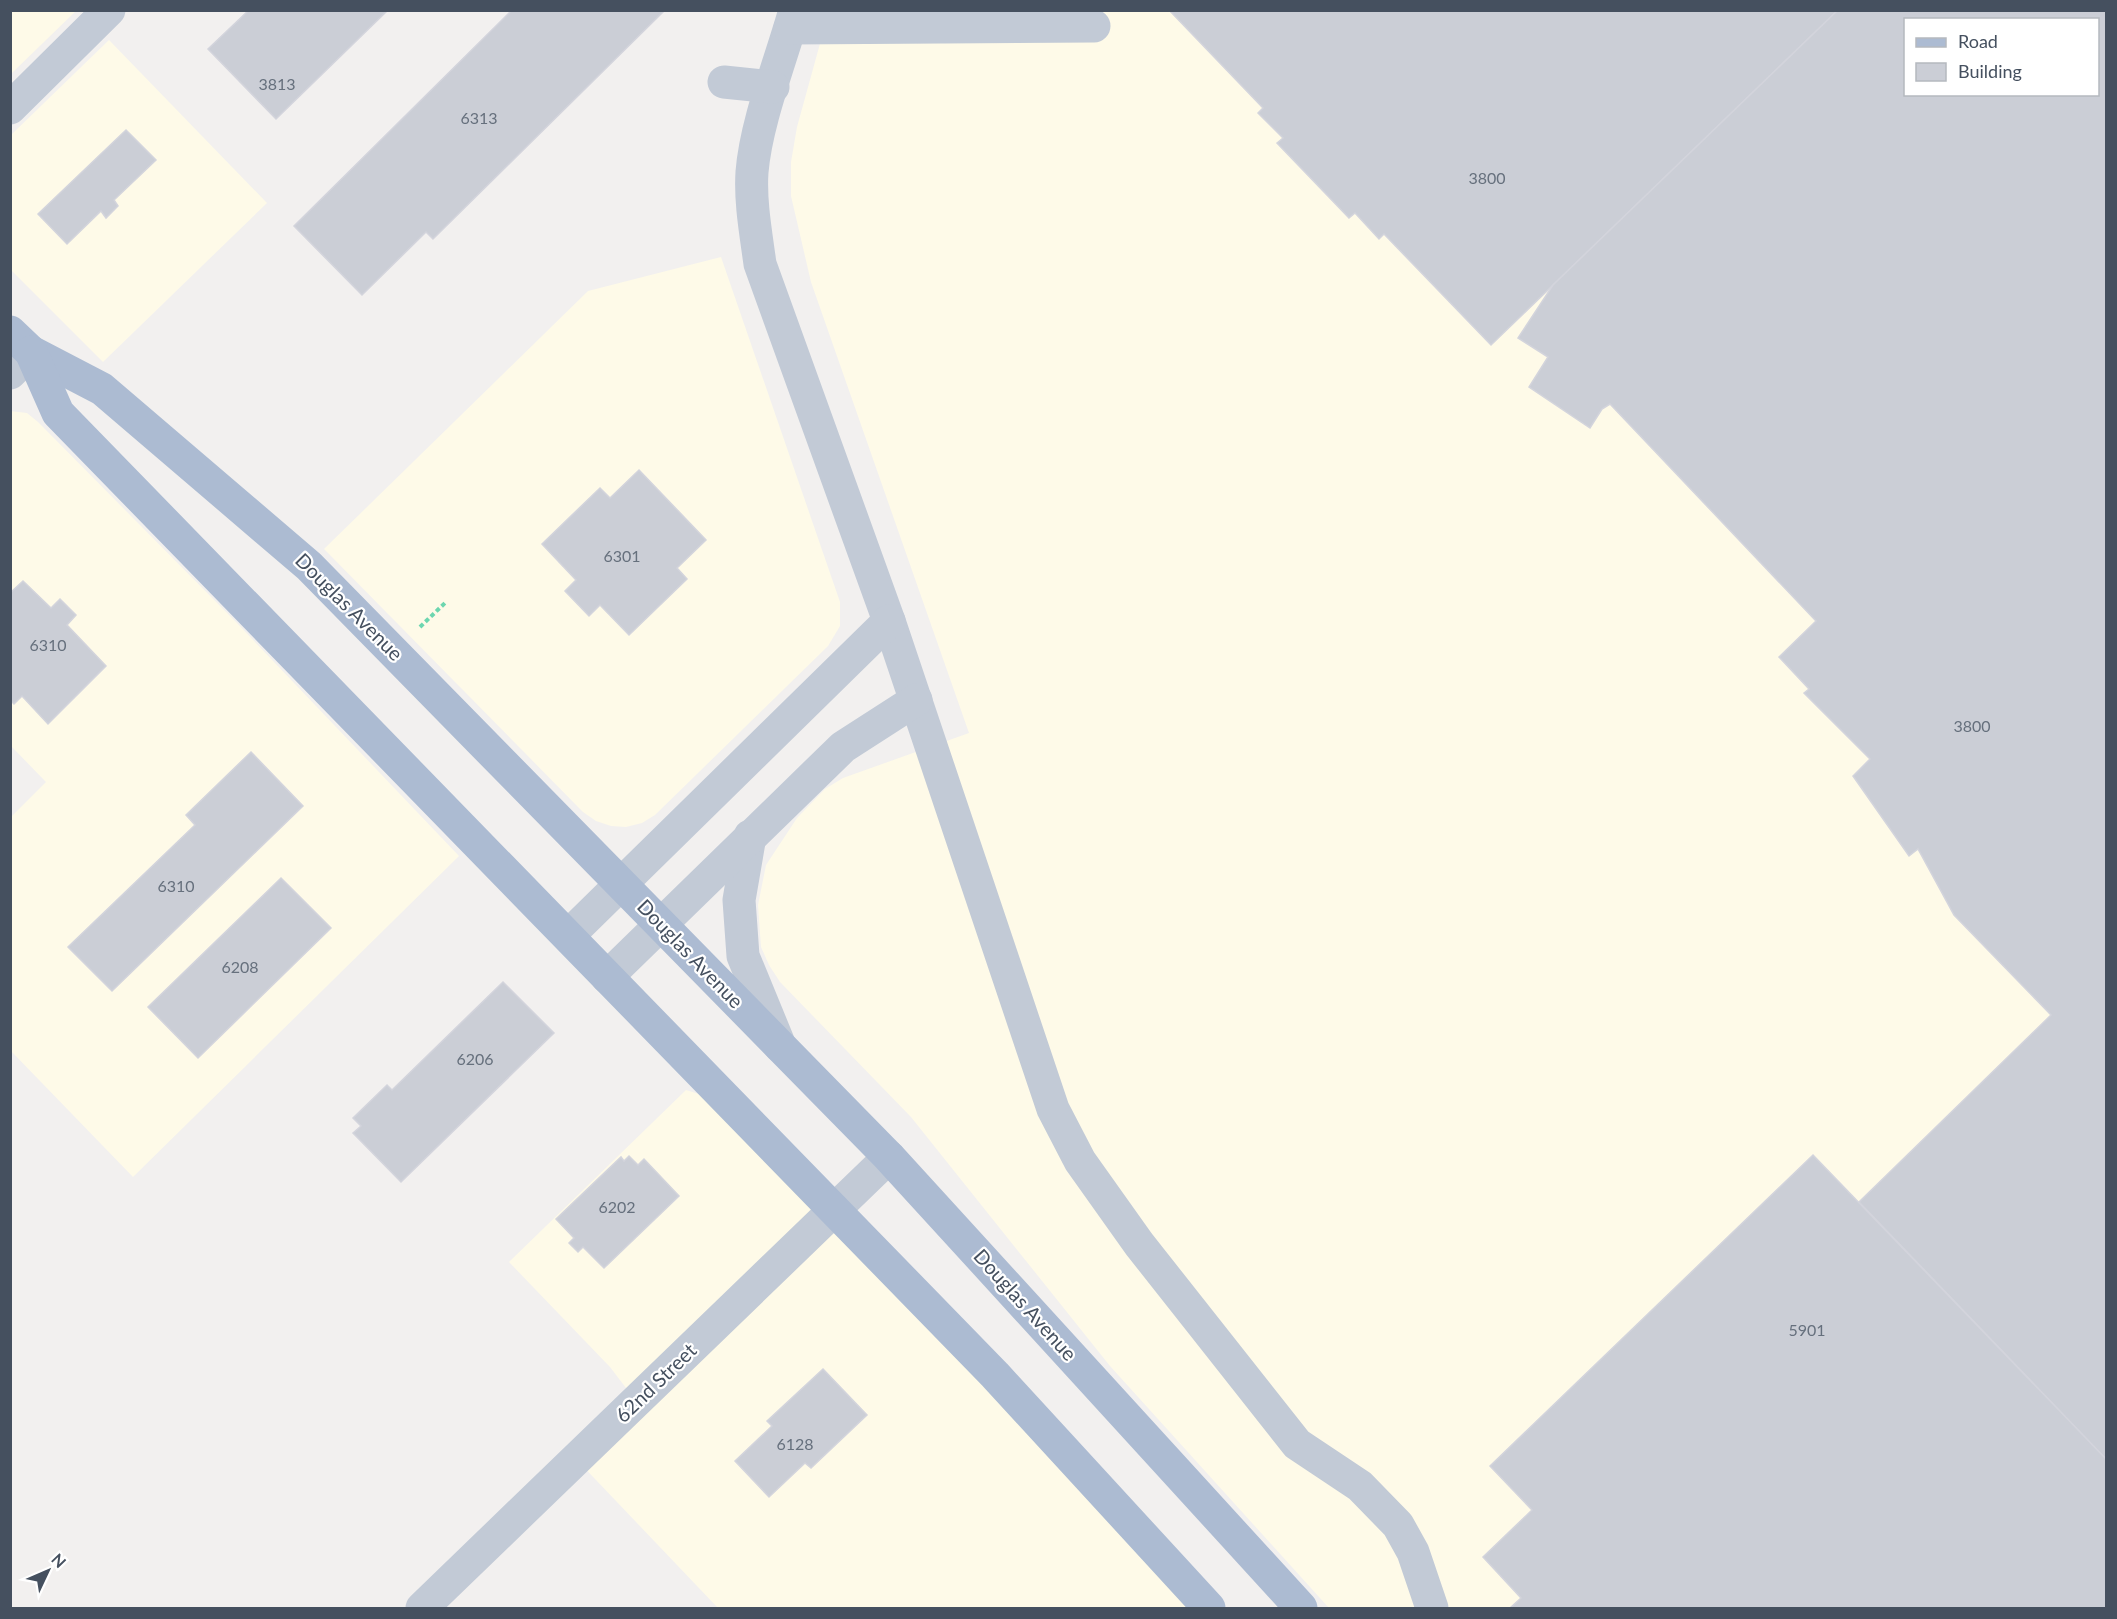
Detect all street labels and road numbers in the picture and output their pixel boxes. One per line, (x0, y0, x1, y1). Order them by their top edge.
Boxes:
street label: Douglas Avenue (291, 548, 408, 665)
street label: Douglas Avenue (633, 894, 749, 1013)
street label: Douglas Avenue (969, 1244, 1082, 1365)
street label: 62nd Street (610, 1338, 701, 1427)

